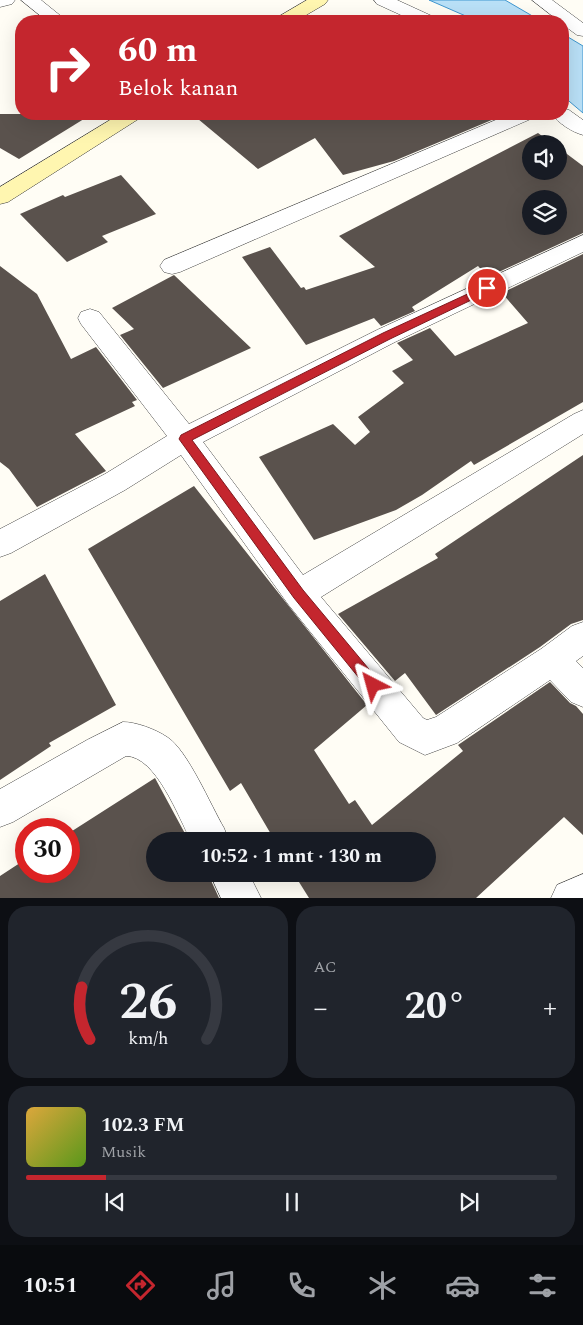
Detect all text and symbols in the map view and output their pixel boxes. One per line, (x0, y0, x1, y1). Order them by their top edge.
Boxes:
text: 60 m (118, 24, 198, 77)
icon: right (35, 35, 100, 100)
text: Belok kanan (118, 72, 238, 105)
map controls (522, 135, 567, 235)
button: sound (522, 135, 567, 180)
button: layers (522, 190, 567, 235)
pin (466, 267, 508, 309)
icon: arrive (473, 274, 501, 302)
position arrow (346, 658, 398, 710)
speed limit sign: 30 (15, 818, 80, 883)
text: 10:52 · 1 mnt · 130 m (200, 842, 382, 871)
text: AC (314, 955, 337, 979)
text: 26 (119, 963, 177, 1042)
text: 20° (404, 978, 466, 1036)
text: − (314, 987, 328, 1030)
text: + (543, 987, 557, 1030)
text: km/h (128, 1025, 168, 1052)
text: 102.3 FM (101, 1111, 184, 1140)
text: Musik (101, 1140, 146, 1164)
icon: previous (101, 1188, 129, 1216)
icon: pause (278, 1188, 306, 1216)
icon: next (455, 1188, 483, 1216)
icon: directions (123, 1268, 158, 1303)
icon: music (204, 1268, 239, 1303)
icon: phone (284, 1268, 319, 1303)
icon: climate (365, 1268, 400, 1303)
icon: car (445, 1268, 480, 1303)
icon: filters (525, 1268, 560, 1303)
text: 10:51 (23, 1269, 78, 1302)

